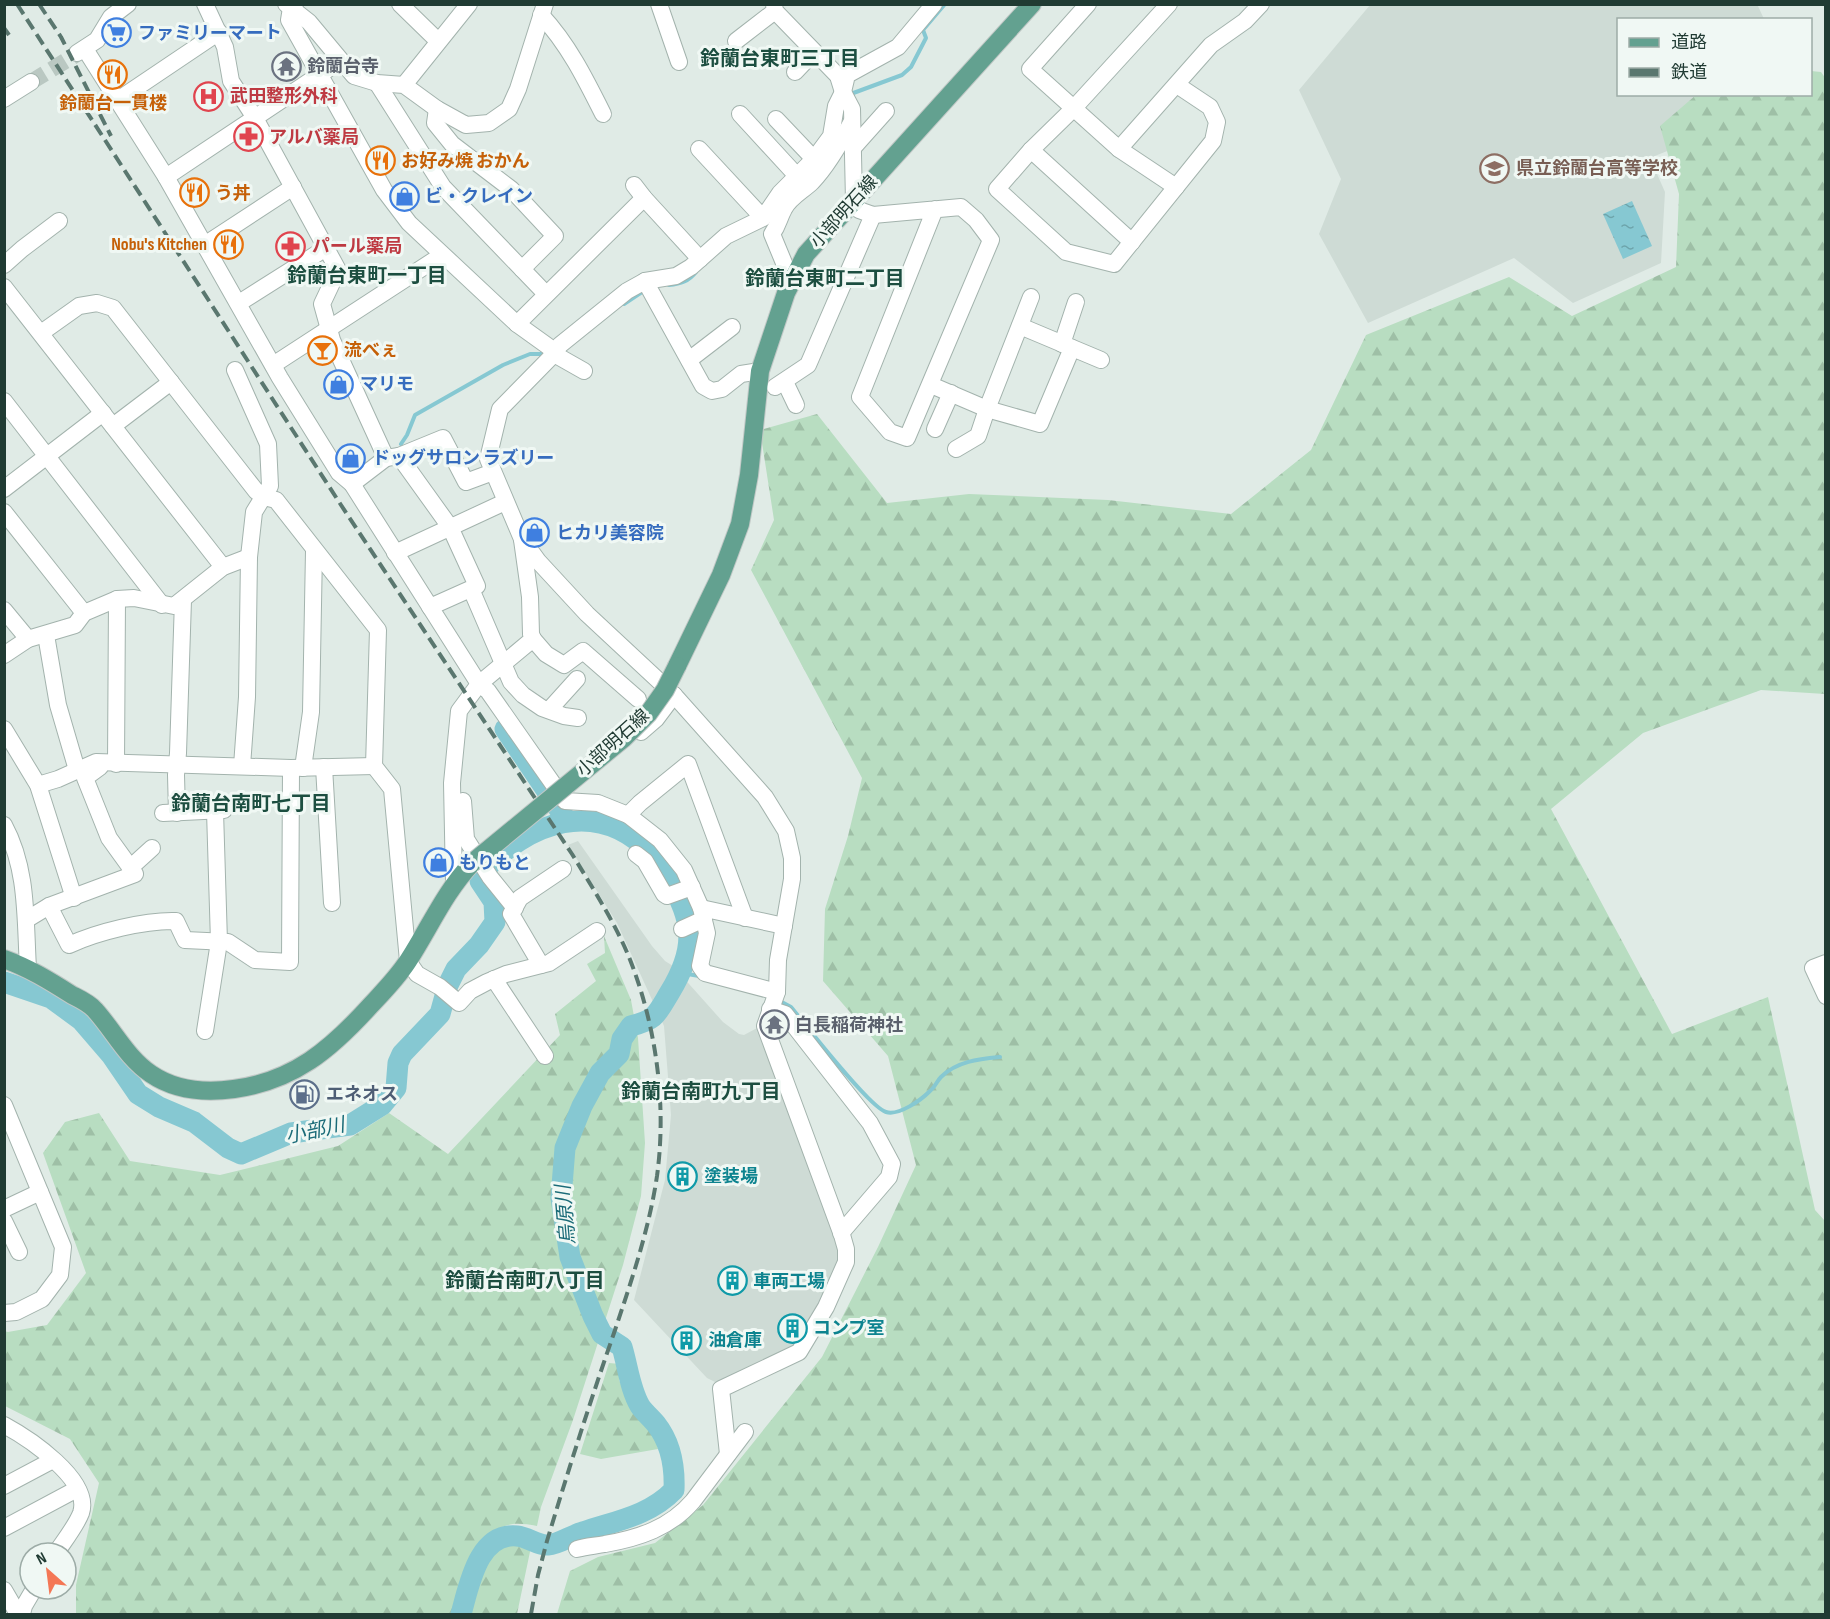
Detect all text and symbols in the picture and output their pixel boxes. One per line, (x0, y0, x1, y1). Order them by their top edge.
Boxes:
supermarket icon: ファミリーマート (101, 17, 133, 49)
legend (1617, 18, 1812, 96)
place label: ファミリーマート (138, 23, 282, 44)
text: 道路 (1671, 32, 1707, 53)
district label: 鈴蘭台東町三丁目 (700, 47, 860, 71)
temple icon: 鈴蘭台寺 (270, 50, 302, 82)
place label: 鈴蘭台寺 (307, 56, 379, 77)
restaurant icon: 鈴蘭台一貫楼 (97, 58, 129, 90)
text: 鉄道 (1671, 62, 1707, 83)
hospital icon: 武田整形外科 (193, 80, 225, 112)
place label: 武田整形外科 (230, 86, 338, 107)
place label: 鈴蘭台一貫楼 (59, 93, 167, 114)
pharmacy icon: アルバ薬局 (232, 121, 264, 153)
place label: アルバ薬局 (269, 127, 359, 148)
restaurant icon: お好み焼 おかん (364, 145, 396, 177)
place label: お好み焼 おかん (401, 151, 530, 172)
school or university icon: 県立鈴蘭台高等学校 (1479, 152, 1511, 184)
place label: 県立鈴蘭台高等学校 (1516, 158, 1678, 179)
street label: 小部明石線 (806, 172, 882, 252)
restaurant icon: う丼 (178, 177, 210, 209)
shop icon: ビ・クレイン (388, 180, 420, 212)
place label: う丼 (215, 183, 251, 204)
place label: ビ・クレイン (425, 186, 533, 207)
restaurant icon: Nobu's Kitchen (212, 228, 244, 260)
pharmacy icon: パール薬局 (275, 230, 307, 262)
place label: Nobu's Kitchen (111, 234, 207, 255)
place label: パール薬局 (312, 236, 402, 257)
district label: 鈴蘭台東町一丁目 (287, 264, 447, 288)
district label: 鈴蘭台東町二丁目 (745, 267, 905, 291)
bar icon: 流べぇ (307, 334, 339, 366)
place label: 流べぇ (344, 340, 398, 361)
shop icon: マリモ (323, 368, 355, 400)
place label: マリモ (360, 374, 414, 395)
shop icon: ドッグサロン ラズリー (335, 442, 367, 474)
place label: ドッグサロン ラズリー (372, 448, 554, 469)
shop icon: ヒカリ美容院 (519, 517, 551, 549)
place label: ヒカリ美容院 (556, 523, 664, 544)
street label: 小部明石線 (573, 705, 653, 781)
district label: 鈴蘭台南町七丁目 (171, 792, 331, 816)
shop icon: もりもと (422, 847, 454, 879)
place label: もりもと (459, 853, 531, 874)
temple icon: 白長稲荷神社 (758, 1009, 790, 1041)
place label: 白長稲荷神社 (795, 1015, 903, 1036)
fuel station icon: エネオス (289, 1078, 321, 1110)
district label: 鈴蘭台南町九丁目 (621, 1080, 781, 1104)
place label: エネオス (326, 1084, 398, 1105)
water label: 小部川 (283, 1113, 349, 1149)
building icon: 塗装場 (667, 1160, 699, 1192)
place label: 塗装場 (704, 1166, 758, 1187)
water label: 烏原川 (551, 1182, 581, 1246)
building icon: 車両工場 (716, 1265, 748, 1297)
district label: 鈴蘭台南町八丁目 (445, 1269, 605, 1293)
place label: 車両工場 (753, 1271, 825, 1292)
building icon: コンプ室 (776, 1312, 808, 1344)
place label: コンプ室 (813, 1318, 884, 1339)
building icon: 油倉庫 (671, 1324, 703, 1356)
place label: 油倉庫 (708, 1330, 762, 1351)
north arrow (18, 1541, 78, 1601)
text: N (33, 1549, 50, 1569)

